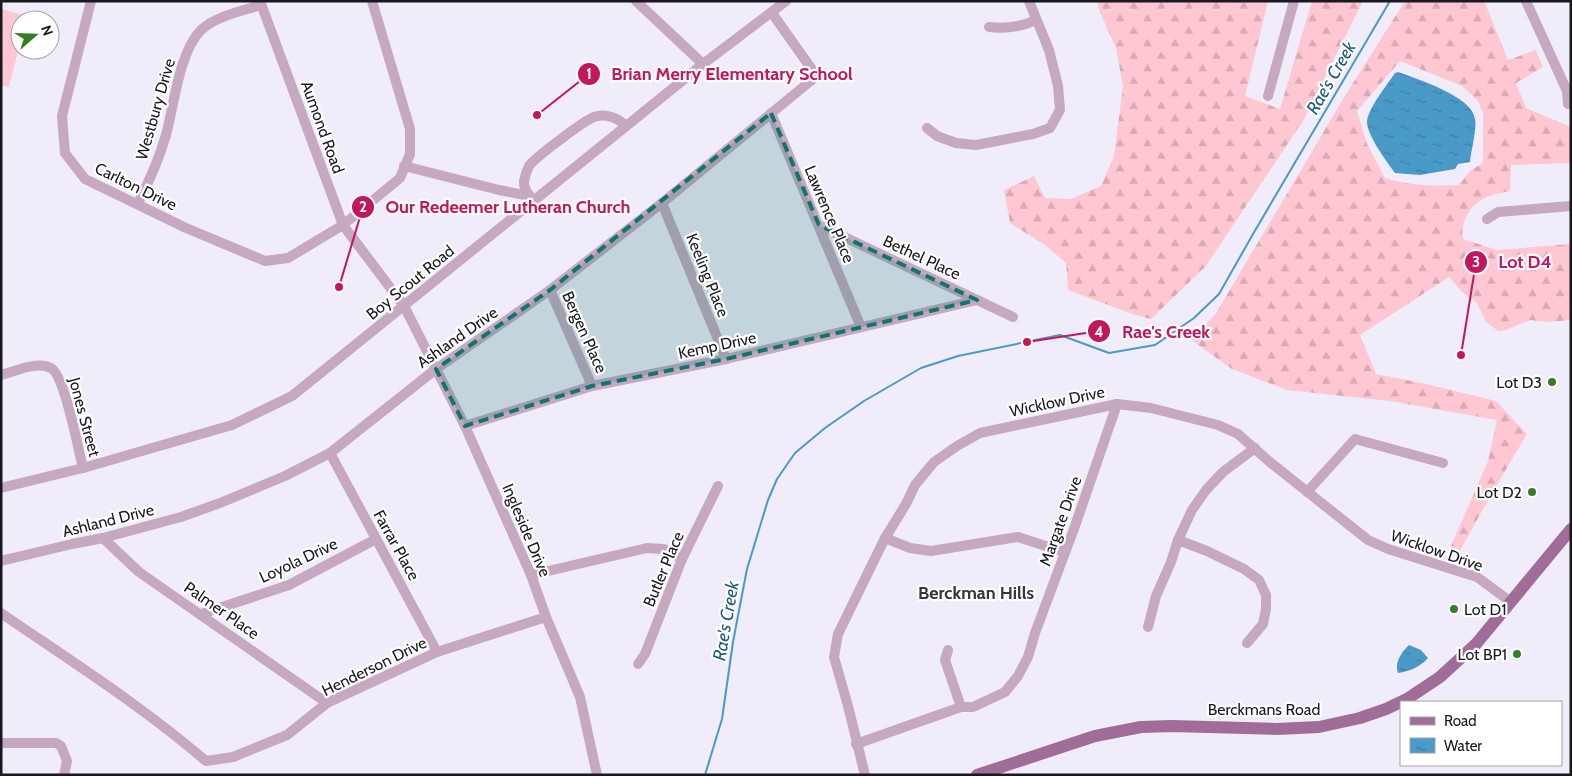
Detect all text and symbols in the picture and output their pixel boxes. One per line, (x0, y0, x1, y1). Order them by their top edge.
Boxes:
north arrow (10, 10, 60, 60)
text: N (37, 23, 57, 38)
water label: Rae's Creek (1301, 37, 1361, 118)
street label: Westbury Drive (132, 56, 179, 162)
callout: Brian Merry Elementary School (577, 57, 863, 90)
text: Brian Merry Elementary School (611, 63, 853, 85)
text: 1 (586, 65, 592, 83)
street label: Aumond Road (297, 78, 348, 176)
street label: Carlton Drive (92, 158, 180, 214)
street label: Lawrence Place (800, 163, 859, 266)
callout: Our Redeemer Lutheran Church (351, 190, 641, 223)
text: Our Redeemer Lutheran Church (385, 196, 631, 218)
text: 2 (359, 198, 367, 216)
street label: Keeling Place (682, 231, 733, 320)
street label: Bethel Place (880, 231, 964, 284)
street label: Boy Scout Road (363, 241, 458, 324)
callout: Lot D4 (1463, 246, 1562, 279)
text: Lot D4 (1498, 251, 1552, 273)
text: 3 (1472, 253, 1480, 271)
street label: Bergen Place (558, 288, 611, 376)
street label: Ashland Drive (413, 303, 501, 372)
callout: Rae's Creek (1087, 315, 1220, 348)
text: Rae's Creek (1122, 321, 1210, 343)
text: 4 (1094, 323, 1104, 341)
street label: Kemp Drive (676, 328, 758, 363)
place label: Lot D3 (1496, 373, 1542, 392)
street label: Jones Street (65, 375, 104, 459)
marker: Lot D3 (1546, 376, 1558, 388)
street label: Wicklow Drive (1008, 382, 1106, 421)
street label: Margate Drive (1035, 474, 1085, 569)
street label: Ingleside Drive (498, 481, 555, 580)
place label: Lot D2 (1476, 483, 1522, 502)
marker: Lot D2 (1526, 486, 1538, 498)
street label: Ashland Drive (60, 500, 156, 541)
street label: Farrar Place (370, 507, 424, 584)
street label: Wicklow Drive (1388, 526, 1485, 575)
street label: Butler Place (639, 529, 688, 610)
street label: Loyola Drive (256, 534, 340, 587)
street label: Palmer Place (181, 578, 263, 643)
water label: Rae's Creek (708, 578, 744, 662)
district label: Berckman Hills (918, 582, 1034, 604)
place label: Lot D1 (1464, 600, 1506, 619)
marker: Lot D1 (1448, 603, 1460, 615)
street label: Henderson Drive (319, 633, 430, 700)
place label: Lot BP1 (1458, 645, 1507, 664)
marker: Lot BP1 (1511, 648, 1523, 660)
street label: Berckmans Road (1208, 700, 1320, 719)
legend (1400, 701, 1562, 766)
text: Road (1444, 712, 1477, 730)
text: Water (1444, 737, 1482, 755)

